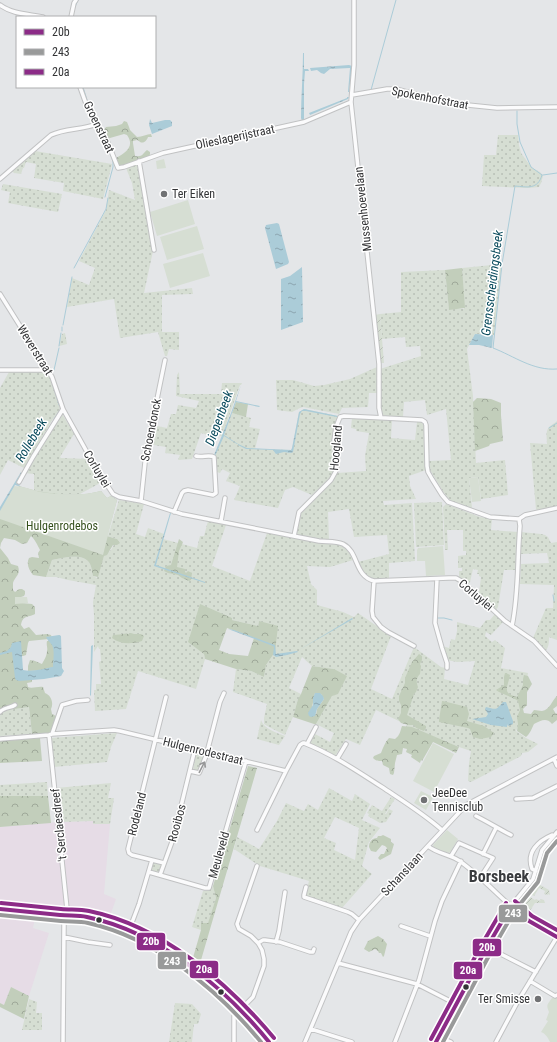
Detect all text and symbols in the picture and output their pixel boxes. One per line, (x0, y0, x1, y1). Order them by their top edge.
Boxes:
legend (16, 16, 156, 88)
text: 20b (52, 25, 70, 39)
text: 243 (52, 45, 70, 59)
text: 20a (52, 65, 70, 79)
street label: Spokenhofstraat (390, 84, 470, 112)
street label: Groenstraat (81, 99, 118, 155)
street label: Olieslagerijstraat (194, 122, 276, 152)
street label: Mussenhoevelaan (352, 166, 374, 252)
place label: Ter Eiken (172, 187, 215, 201)
marker: Ter Eiken (159, 189, 169, 199)
water label: Grensscheidingsbeek (478, 229, 506, 337)
street label: Weverstraat (14, 322, 56, 378)
water label: Diepenbeek (202, 388, 236, 448)
street label: Schoendonck (138, 397, 164, 463)
water label: Rollebeek (12, 415, 50, 465)
street label: Hoogland (327, 425, 345, 471)
street label: Corluylei (80, 448, 114, 490)
park label: Hulgenrodebos (26, 519, 98, 533)
street label: Corluylei (456, 576, 496, 614)
street label: Hulgenrodestraat (162, 734, 245, 768)
one-way arrow (199, 761, 206, 773)
place label: JeeDee Tennisclub (432, 786, 483, 814)
street label: 't Serclaesdreef (48, 788, 70, 862)
street label: Rodeland (125, 791, 149, 837)
marker: JeeDee Tennisclub (419, 795, 429, 805)
street label: Rooibos (165, 803, 189, 843)
street label: Meuleveld (206, 830, 232, 880)
street label: Schanslaan (378, 849, 426, 899)
district label: Borsbeek (469, 867, 530, 886)
line badge: 243 (498, 904, 528, 923)
text: 243 (505, 907, 522, 920)
unlabelled marker (94, 915, 104, 925)
line badge: 20b (136, 932, 166, 951)
text: 20b (143, 935, 160, 948)
line badge: 20b (472, 938, 502, 957)
text: 20b (479, 941, 496, 954)
line badge: 243 (157, 951, 187, 970)
text: 243 (164, 955, 181, 968)
line badge: 20a (189, 960, 219, 979)
line badge: 20a (453, 961, 483, 980)
text: 20a (196, 963, 212, 976)
text: 20a (460, 964, 476, 977)
unlabelled marker (461, 982, 471, 992)
unlabelled marker (216, 987, 226, 997)
place label: Ter Smisse (478, 992, 530, 1006)
marker: Ter Smisse (533, 994, 543, 1004)

